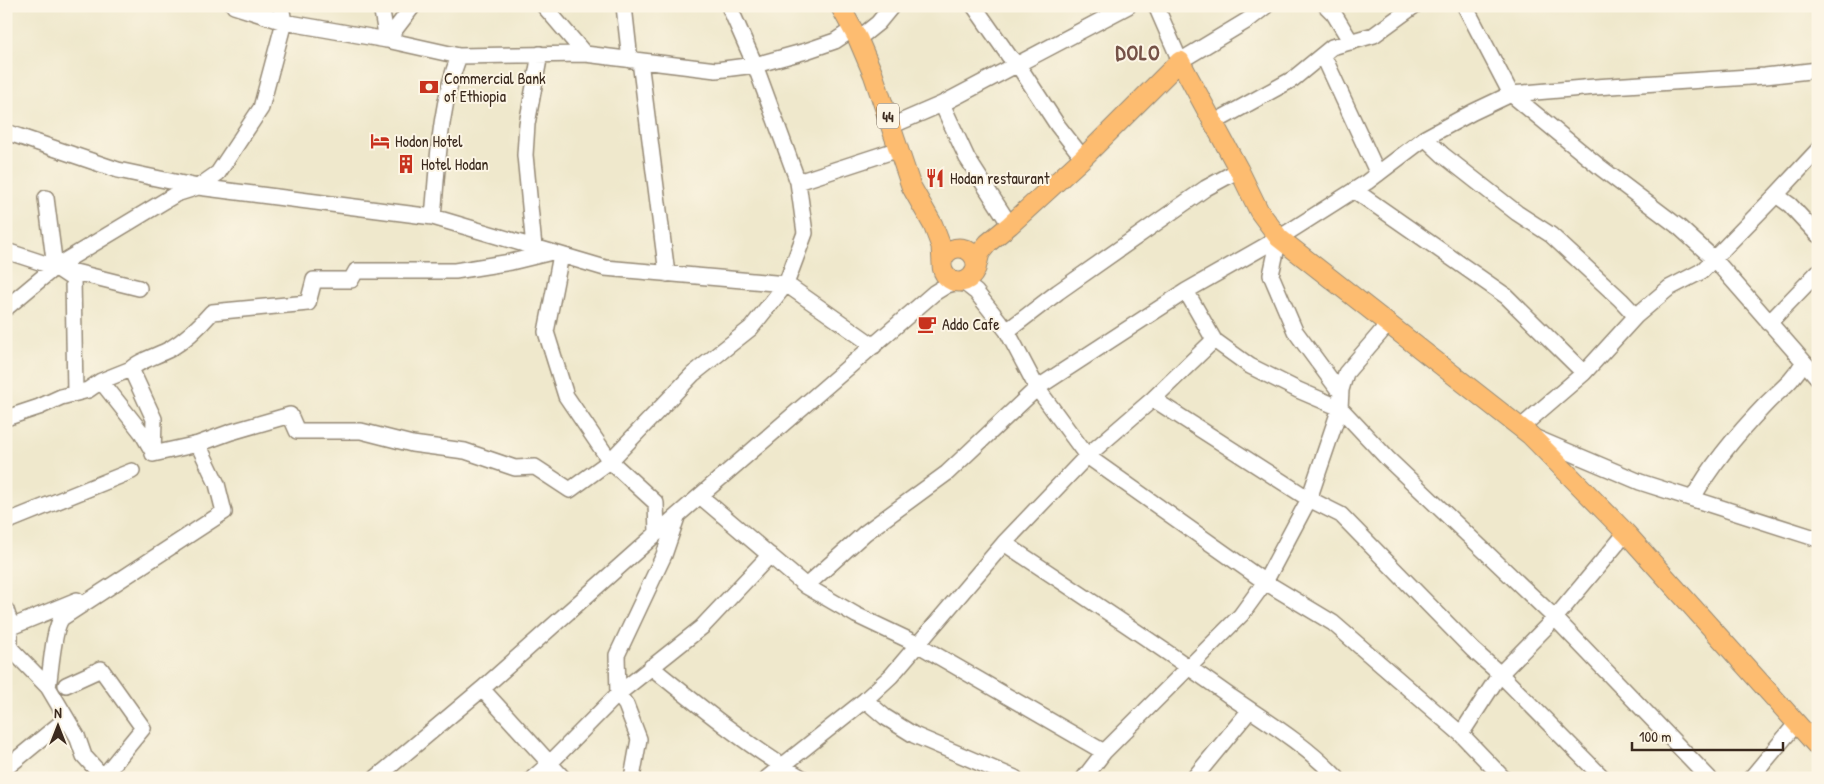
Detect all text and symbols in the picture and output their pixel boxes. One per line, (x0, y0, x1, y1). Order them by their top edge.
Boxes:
district label: DOLO (1115, 38, 1161, 67)
place label: Commercial Bank of Ethiopia (444, 67, 546, 107)
bank icon: Commercial Bank of Ethiopia (418, 76, 440, 98)
road number: 44 (877, 104, 899, 128)
hotel icon: Hodon Hotel (369, 130, 391, 152)
place label: Hodon Hotel (395, 130, 463, 152)
building icon: Hotel Hodan (395, 153, 417, 175)
place label: Hotel Hodan (421, 153, 488, 175)
restaurant icon: Hodan restaurant (924, 167, 946, 189)
place label: Hodan restaurant (950, 167, 1050, 189)
cafe icon: Addo Cafe (916, 313, 938, 335)
place label: Addo Cafe (942, 313, 1000, 335)
north arrow (32, 702, 82, 752)
text: N (54, 703, 62, 722)
scale bar (1632, 719, 1783, 751)
text: 100 m (1639, 726, 1672, 747)

